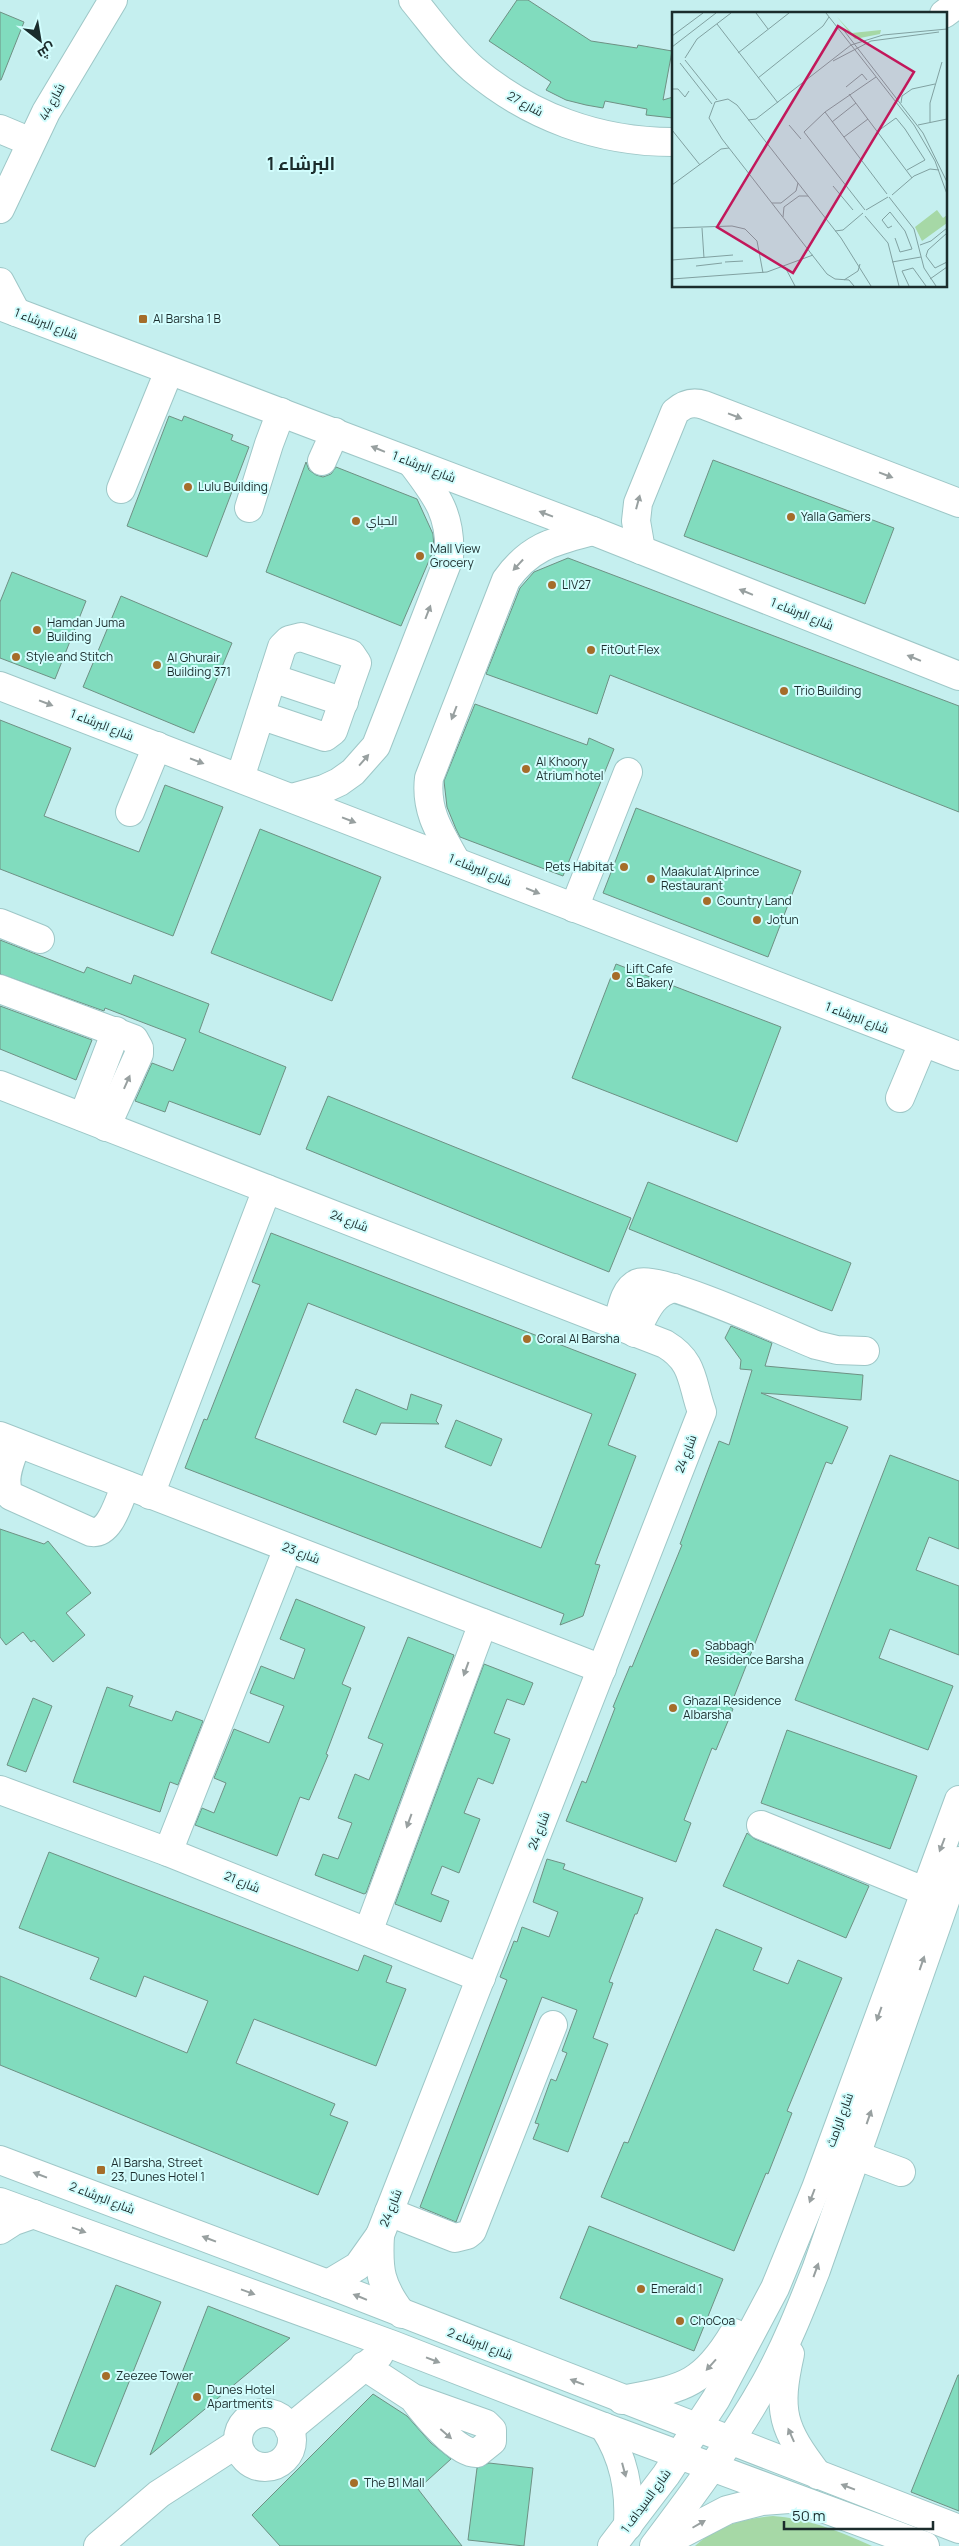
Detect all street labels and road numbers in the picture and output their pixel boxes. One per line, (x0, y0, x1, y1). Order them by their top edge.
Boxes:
street label: شارع 44 (35, 80, 68, 123)
street label: شارع 27 (504, 87, 546, 120)
street label: شارع البرشاء 1 (12, 304, 80, 343)
street label: شارع البرشاء 1 (390, 447, 458, 486)
street label: شارع البرشاء 1 (768, 593, 836, 634)
street label: شارع البرشاء 1 (68, 705, 136, 744)
street label: شارع البرشاء 1 (446, 849, 514, 890)
street label: شارع البرشاء 1 (823, 998, 891, 1037)
street label: شارع 24 (328, 1206, 371, 1236)
street label: شارع 24 (671, 1432, 701, 1475)
street label: شارع 23 (280, 1538, 323, 1568)
street label: شارع 24 (524, 1809, 554, 1852)
street label: شارع 21 (222, 1867, 263, 1896)
street label: شارع الرامث (822, 2090, 857, 2149)
street label: شارع البرشاء 2 (67, 2177, 137, 2218)
street label: شارع 24 (375, 2186, 406, 2229)
street label: شارع البرشاء 2 (445, 2323, 515, 2364)
street label: شارع السيداف 1 (617, 2465, 675, 2536)

